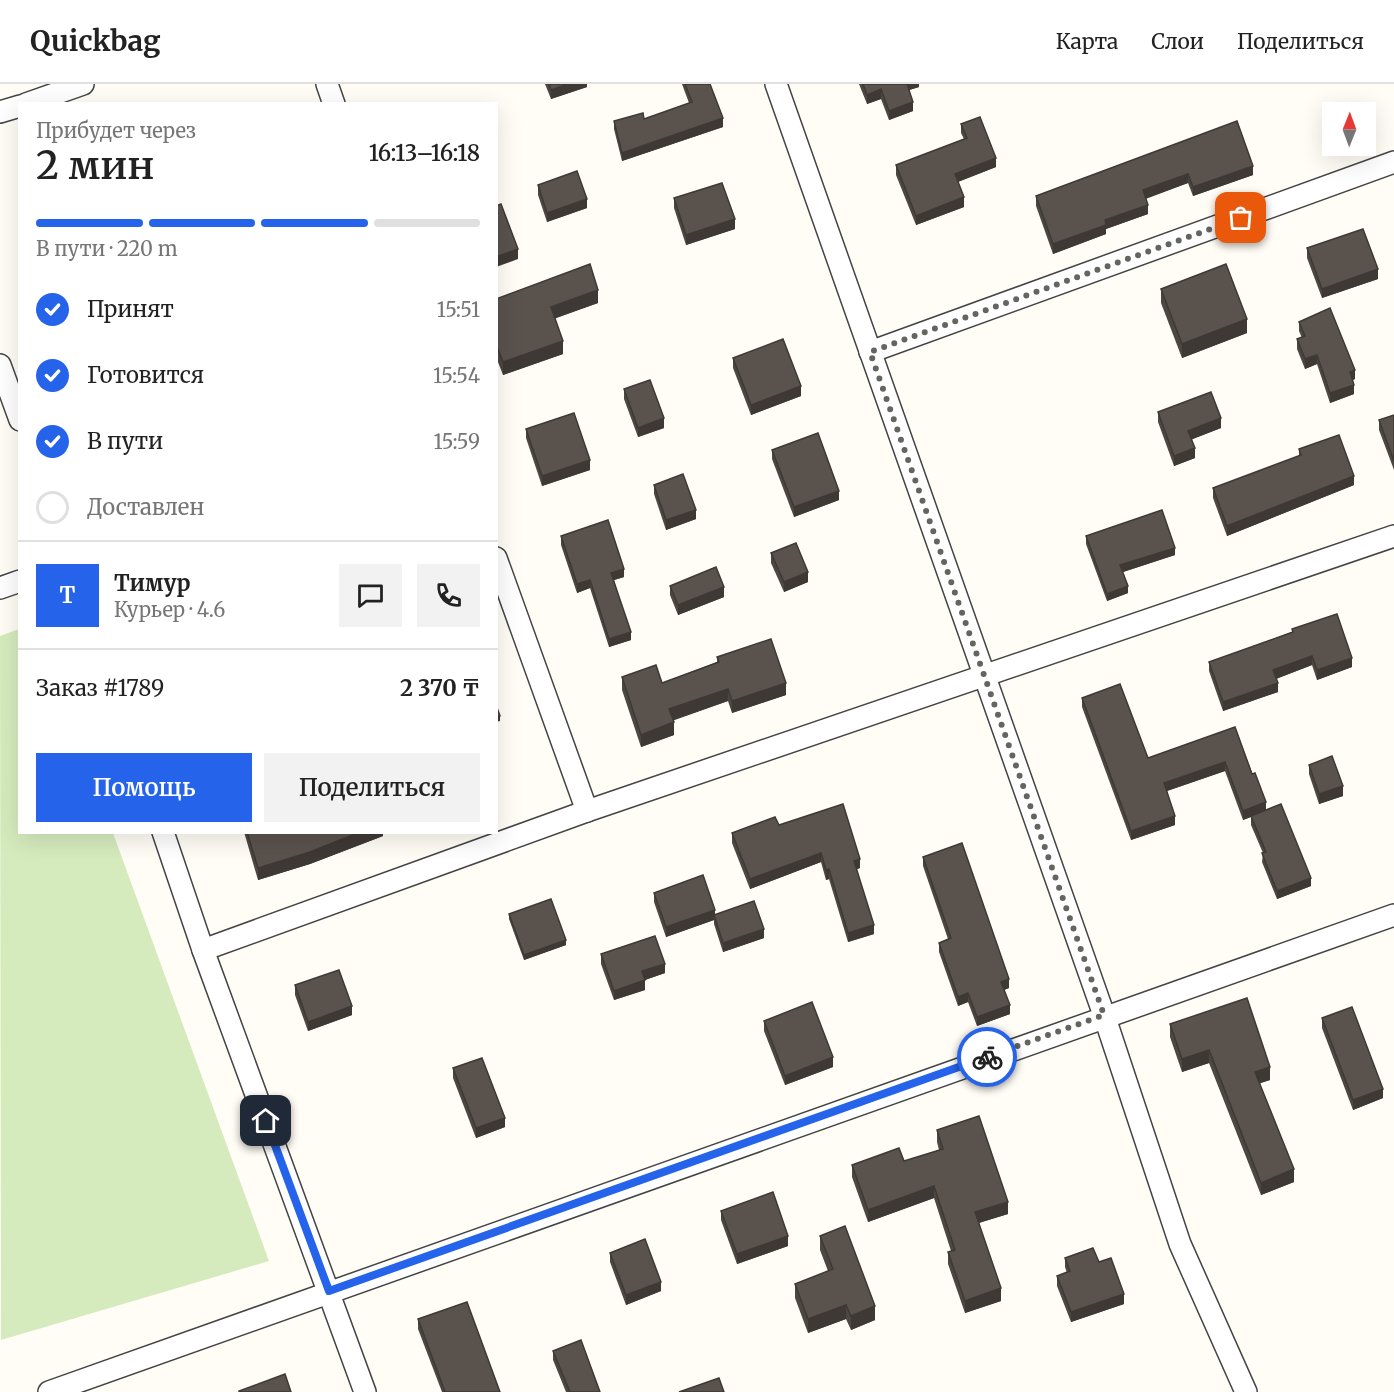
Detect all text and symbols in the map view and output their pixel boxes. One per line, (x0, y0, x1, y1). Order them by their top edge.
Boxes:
text: Quickbag (30, 23, 161, 59)
text: Карта (1056, 28, 1118, 55)
text: Слои (1151, 28, 1204, 55)
text: Поделиться (1237, 28, 1364, 55)
north arrow (1322, 102, 1376, 156)
map controls (1322, 102, 1376, 156)
text: Прибудет через (36, 118, 196, 143)
text: 16:13–16:18 (369, 139, 480, 167)
text: 2 мин (36, 141, 154, 190)
pin (1215, 192, 1266, 243)
icon: bag (1224, 201, 1257, 234)
text: В пути · 220 m (36, 236, 178, 261)
icon: check (36, 293, 69, 326)
text: Принят (87, 295, 174, 323)
text: 15:51 (437, 297, 480, 322)
icon: check (36, 359, 69, 392)
text: Готовится (87, 361, 204, 389)
text: 15:54 (433, 363, 480, 388)
icon: check (36, 425, 69, 458)
text: В пути (87, 427, 163, 455)
text: 15:59 (433, 429, 480, 454)
text: Доставлен (87, 493, 204, 521)
button: chat (339, 564, 402, 627)
button: phone (417, 564, 480, 627)
text: Тимур (114, 569, 191, 597)
text: Т (60, 581, 75, 609)
text: Курьер · 4.6 (114, 597, 225, 622)
text: Заказ #1789 (36, 674, 164, 702)
text: 2 370 ₸ (400, 674, 480, 702)
button: Помощь (36, 753, 252, 822)
button: Поделиться (264, 753, 480, 822)
courier (957, 1027, 1017, 1087)
icon: bike (971, 1041, 1004, 1074)
pin (240, 1095, 291, 1146)
icon: home (249, 1104, 282, 1137)

